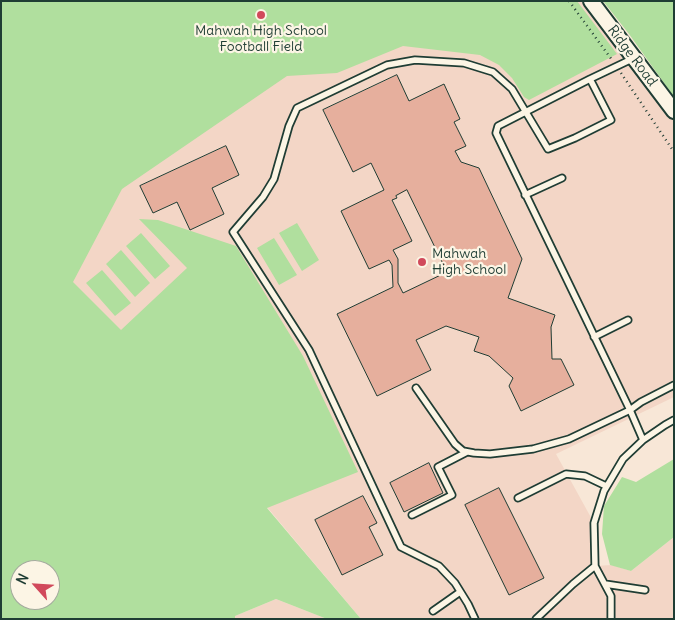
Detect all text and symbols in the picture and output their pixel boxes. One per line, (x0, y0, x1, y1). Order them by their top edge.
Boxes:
marker: Mahwah High School Football Field (255, 9, 267, 21)
street label: Ridge Road (604, 22, 660, 90)
place label: Mahwah High School Football Field (195, 23, 327, 56)
place label: Mahwah High School (432, 246, 506, 278)
marker: Mahwah High School (416, 256, 428, 268)
north arrow (10, 560, 60, 610)
text: N (12, 571, 33, 587)

